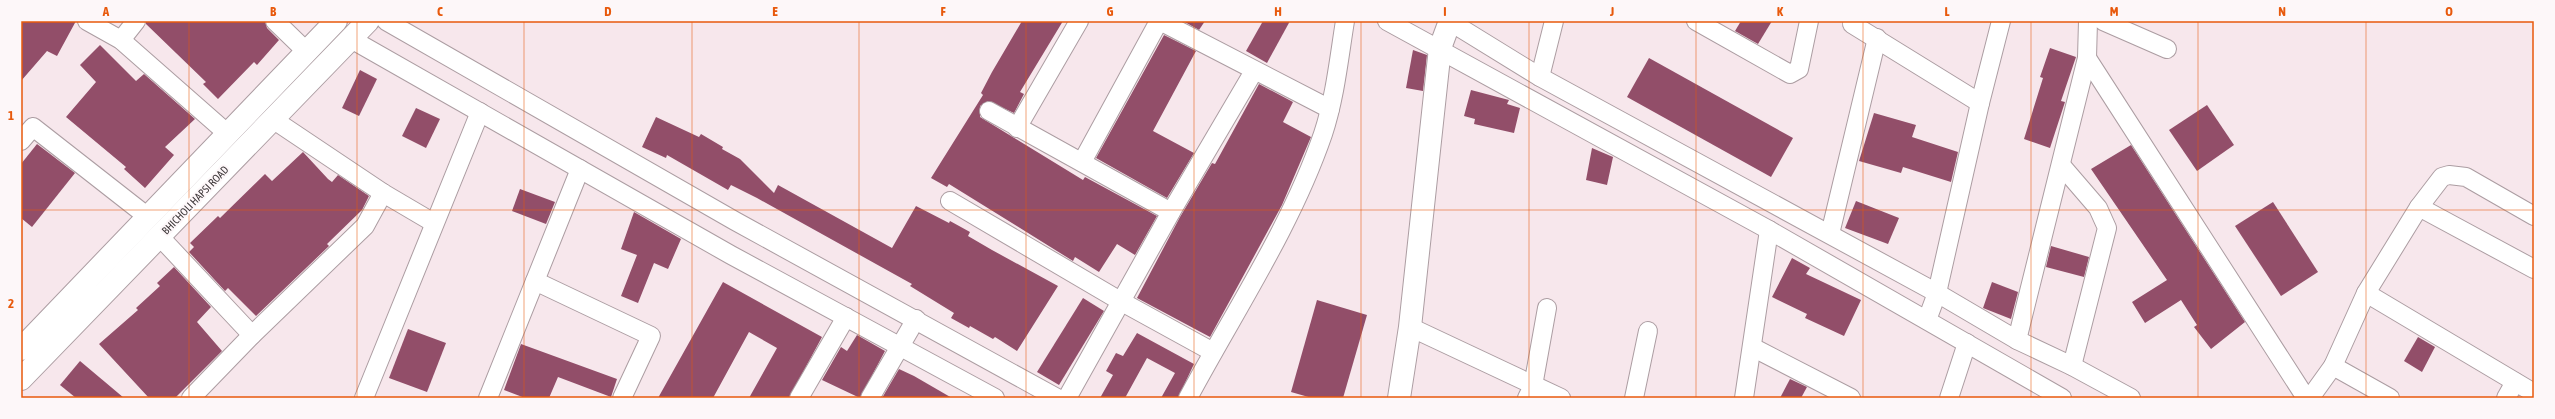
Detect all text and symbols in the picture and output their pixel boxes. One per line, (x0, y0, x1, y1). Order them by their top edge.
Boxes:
text: A (102, 4, 110, 19)
text: B (270, 4, 277, 19)
text: C (437, 4, 443, 19)
text: D (604, 4, 612, 19)
text: E (772, 4, 778, 19)
text: F (940, 4, 946, 19)
text: G (1107, 4, 1114, 19)
text: H (1274, 4, 1282, 19)
text: I (1443, 4, 1447, 19)
text: J (1609, 4, 1614, 19)
text: K (1777, 4, 1784, 19)
text: L (1944, 4, 1950, 19)
text: M (2110, 4, 2119, 19)
text: N (2278, 4, 2286, 19)
text: O (2445, 4, 2453, 19)
text: 1 (8, 108, 14, 123)
street label: BHICHOLI HAPSI ROAD (159, 163, 231, 237)
text: 2 (8, 296, 14, 311)

